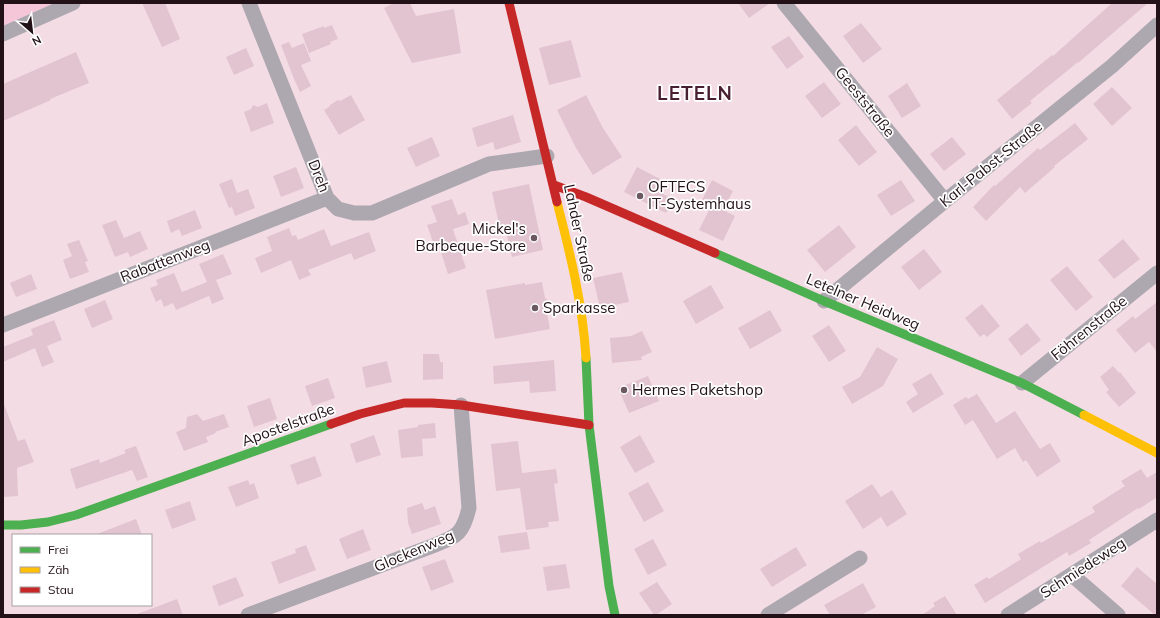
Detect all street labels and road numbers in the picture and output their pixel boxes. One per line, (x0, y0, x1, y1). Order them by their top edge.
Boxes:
street label: Geeststraße (831, 63, 899, 141)
street label: Karl-Pabst-Straße (936, 116, 1046, 211)
street label: Dreh (304, 157, 335, 195)
street label: Lahder Straße (560, 182, 599, 283)
street label: Rabattenweg (117, 235, 212, 286)
street label: Letelner Heidweg (803, 269, 923, 334)
street label: Föhrenstraße (1047, 291, 1131, 364)
street label: Apostelstraße (239, 399, 337, 450)
street label: Glockenweg (371, 525, 457, 576)
street label: Schmiedeweg (1037, 533, 1129, 602)

